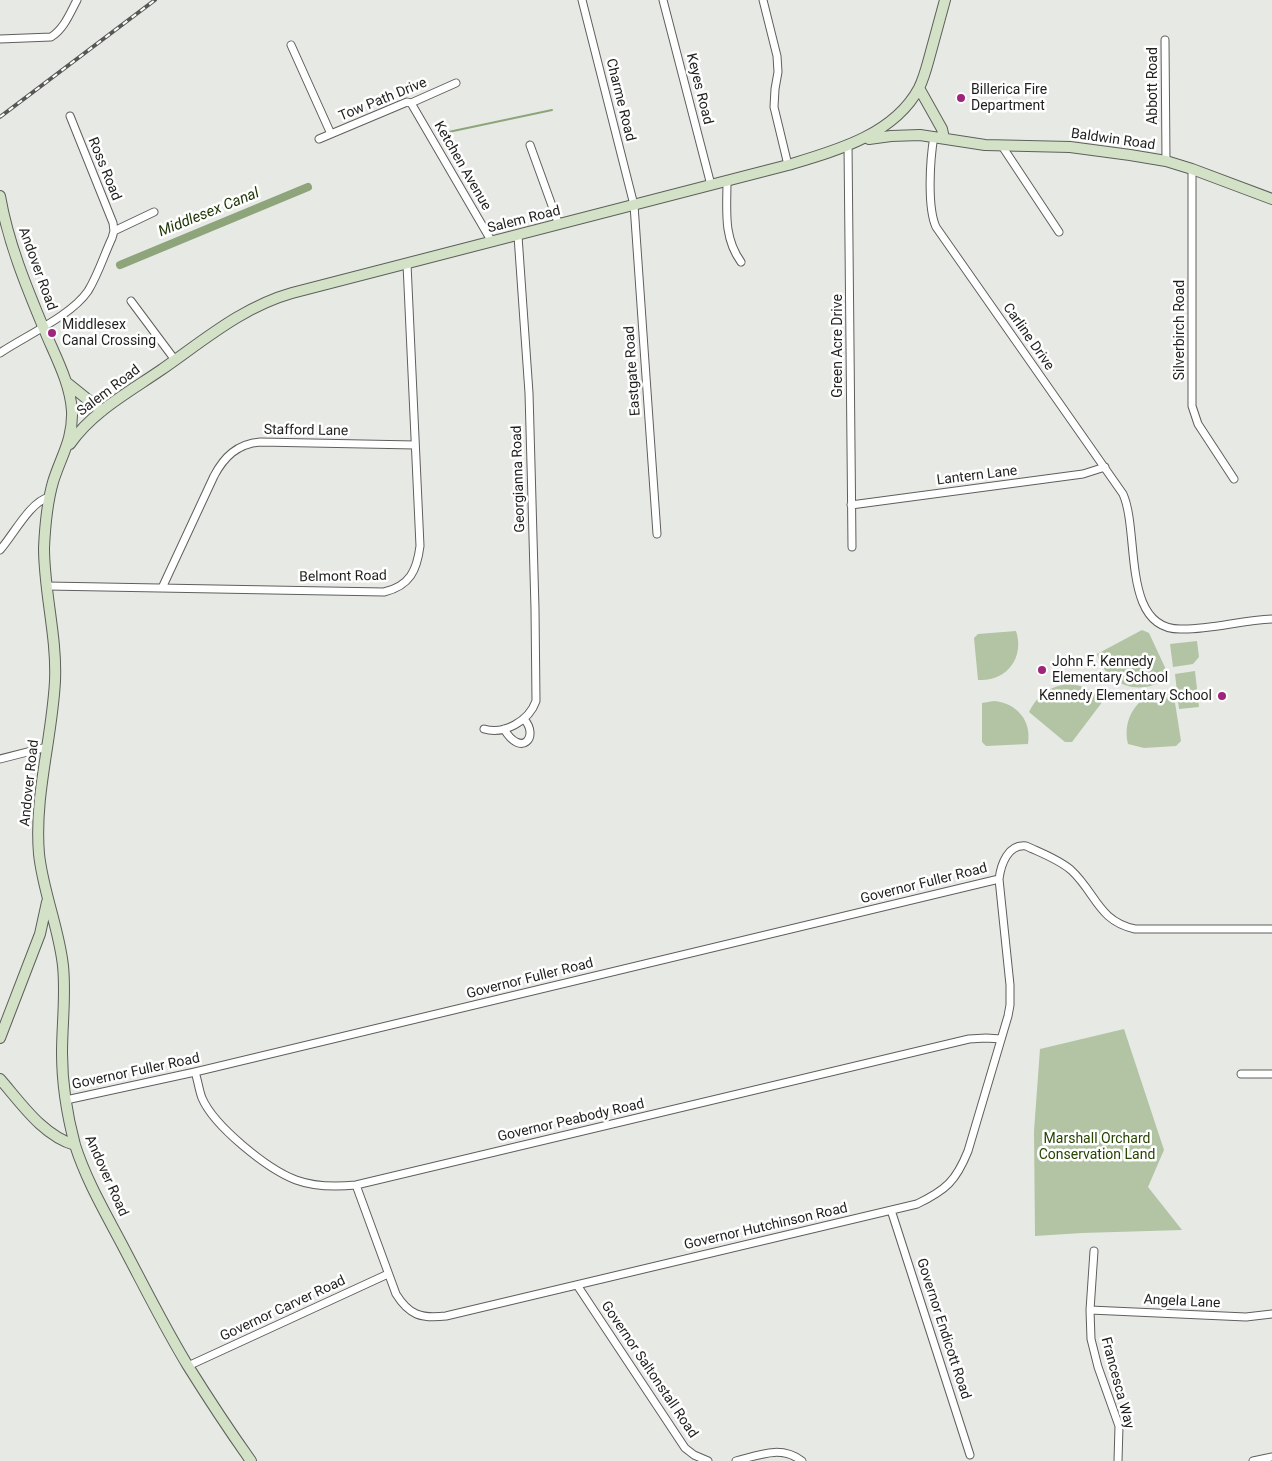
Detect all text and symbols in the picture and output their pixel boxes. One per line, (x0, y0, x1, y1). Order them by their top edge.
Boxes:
street label: Abbott Road (1145, 47, 1161, 125)
street label: Keyes Road (682, 52, 716, 126)
street label: Charme Road (602, 57, 638, 143)
street label: Tow Path Drive (337, 75, 429, 125)
place label: Billerica Fire Department (971, 82, 1047, 114)
marker: Billerica Fire Department (955, 92, 967, 104)
street label: Ketchen Avenue (430, 118, 494, 214)
street label: Baldwin Road (1070, 126, 1156, 154)
street label: Ross Road (84, 135, 124, 203)
water label: Middlesex Canal (156, 185, 262, 241)
street label: Salem Road (486, 203, 562, 237)
street label: Andover Road (14, 225, 60, 313)
street label: Silverbirch Road (1172, 280, 1188, 380)
street label: Green Acre Drive (830, 294, 846, 398)
street label: Carline Drive (999, 300, 1057, 374)
place label: Middlesex Canal Crossing (62, 317, 156, 350)
street label: Eastgate Road (621, 325, 645, 417)
marker: Middlesex Canal Crossing (46, 327, 58, 339)
street label: Salem Road (74, 362, 144, 420)
street label: Stafford Lane (264, 422, 348, 440)
street label: Georgianna Road (509, 425, 529, 533)
street label: Lantern Lane (936, 463, 1018, 489)
street label: Belmont Road (299, 568, 387, 586)
place label: John F. Kennedy Elementary School (1052, 654, 1168, 686)
marker: John F. Kennedy Elementary School (1036, 664, 1048, 676)
place label: Kennedy Elementary School (1039, 688, 1212, 704)
marker: Kennedy Elementary School (1216, 690, 1228, 702)
street label: Andover Road (17, 739, 43, 827)
street label: Governor Fuller Road (859, 860, 989, 908)
street label: Governor Fuller Road (465, 955, 595, 1003)
street label: Governor Fuller Road (71, 1050, 201, 1094)
street label: Governor Peabody Road (496, 1096, 646, 1146)
park label: Marshall Orchard Conservation Land (1039, 1131, 1155, 1164)
street label: Andover Road (81, 1133, 131, 1219)
street label: Governor Hutchinson Road (683, 1200, 849, 1254)
street label: Governor Endicott Road (912, 1256, 974, 1402)
street label: Governor Carver Road (218, 1273, 348, 1345)
street label: Angela Lane (1143, 1292, 1221, 1312)
street label: Governor Saltonstall Road (597, 1298, 701, 1442)
street label: Francesca Way (1097, 1335, 1137, 1431)

